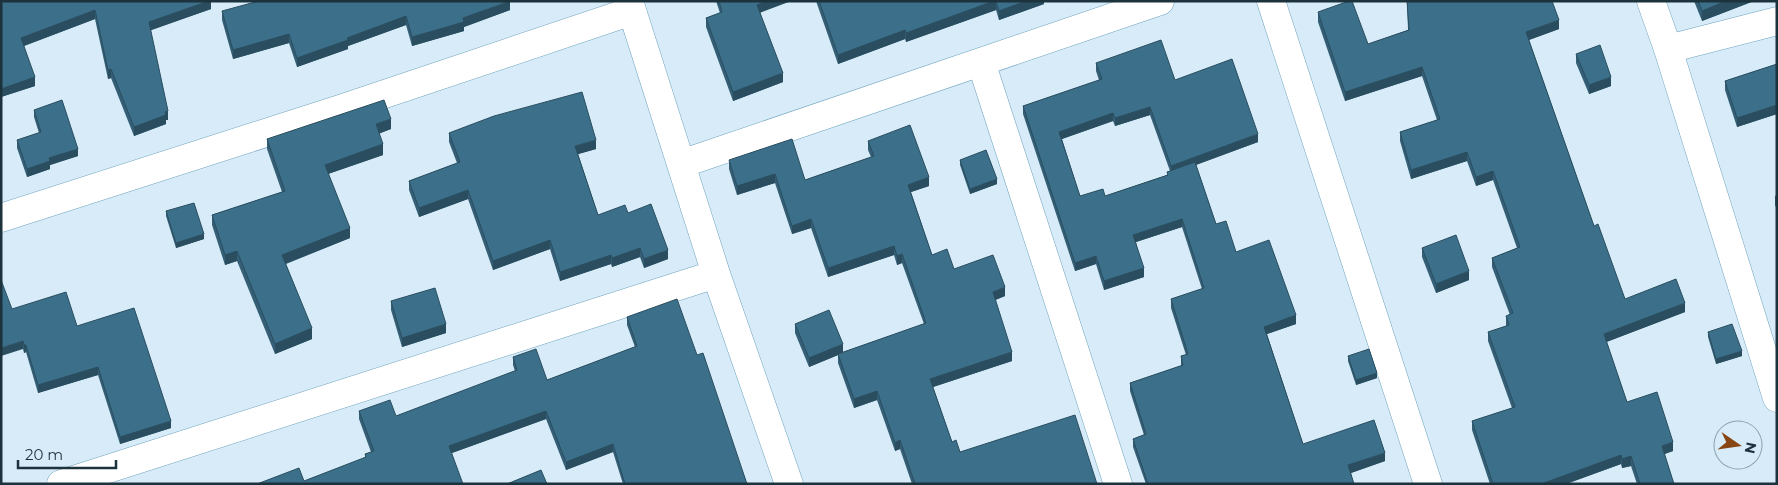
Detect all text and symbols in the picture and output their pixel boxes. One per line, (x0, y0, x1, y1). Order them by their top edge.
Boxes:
north arrow (1713, 420, 1763, 470)
scale bar (18, 438, 115, 470)
text: N (1741, 440, 1761, 455)
text: 20 m (25, 445, 63, 464)

